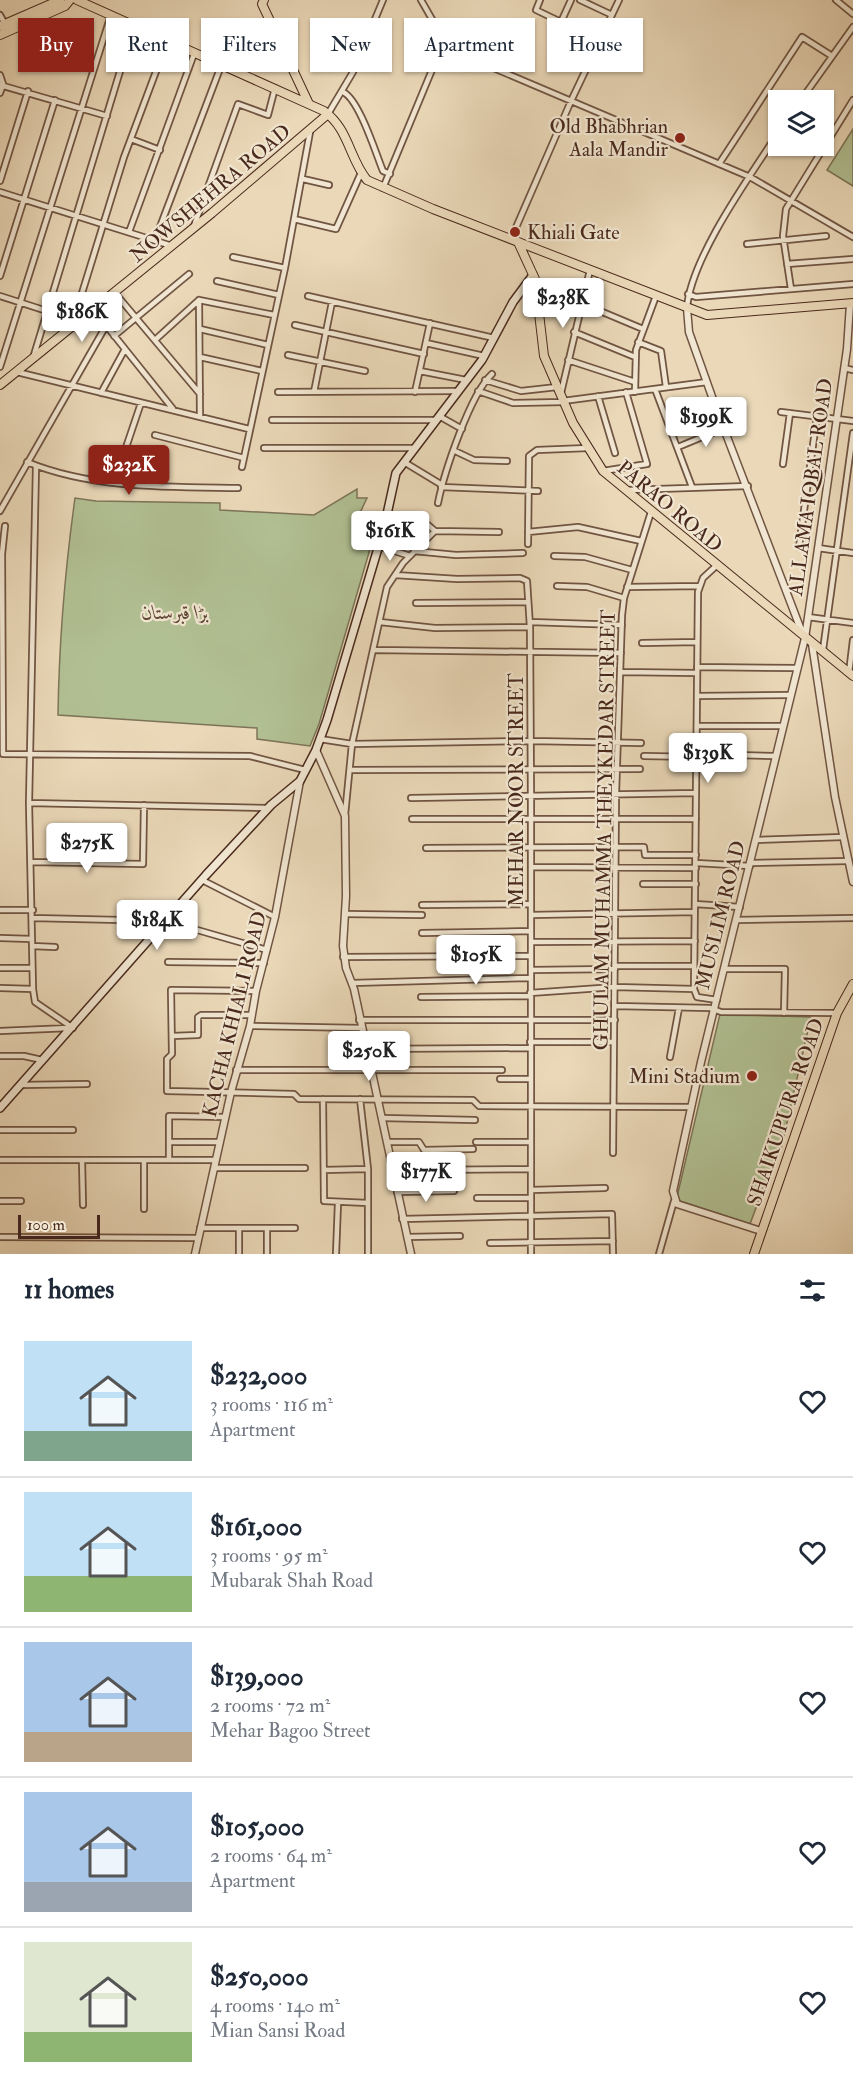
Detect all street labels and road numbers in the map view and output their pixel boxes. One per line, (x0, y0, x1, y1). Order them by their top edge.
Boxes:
street label: NOWSHEHRA ROAD (125, 119, 296, 268)
street label: ALLAMA IQBAL ROAD (783, 377, 838, 598)
street label: PARAO ROAD (612, 455, 727, 558)
street label: GHULAM MUHAMMA THEYKEDAR STREET (588, 609, 621, 1051)
street label: MEHAR NOOR STREET (504, 673, 529, 907)
street label: MUSLIM ROAD (690, 838, 751, 992)
street label: KACHA KHIALI ROAD (197, 909, 272, 1120)
street label: SHAIKUPURA ROAD (742, 1015, 829, 1210)

